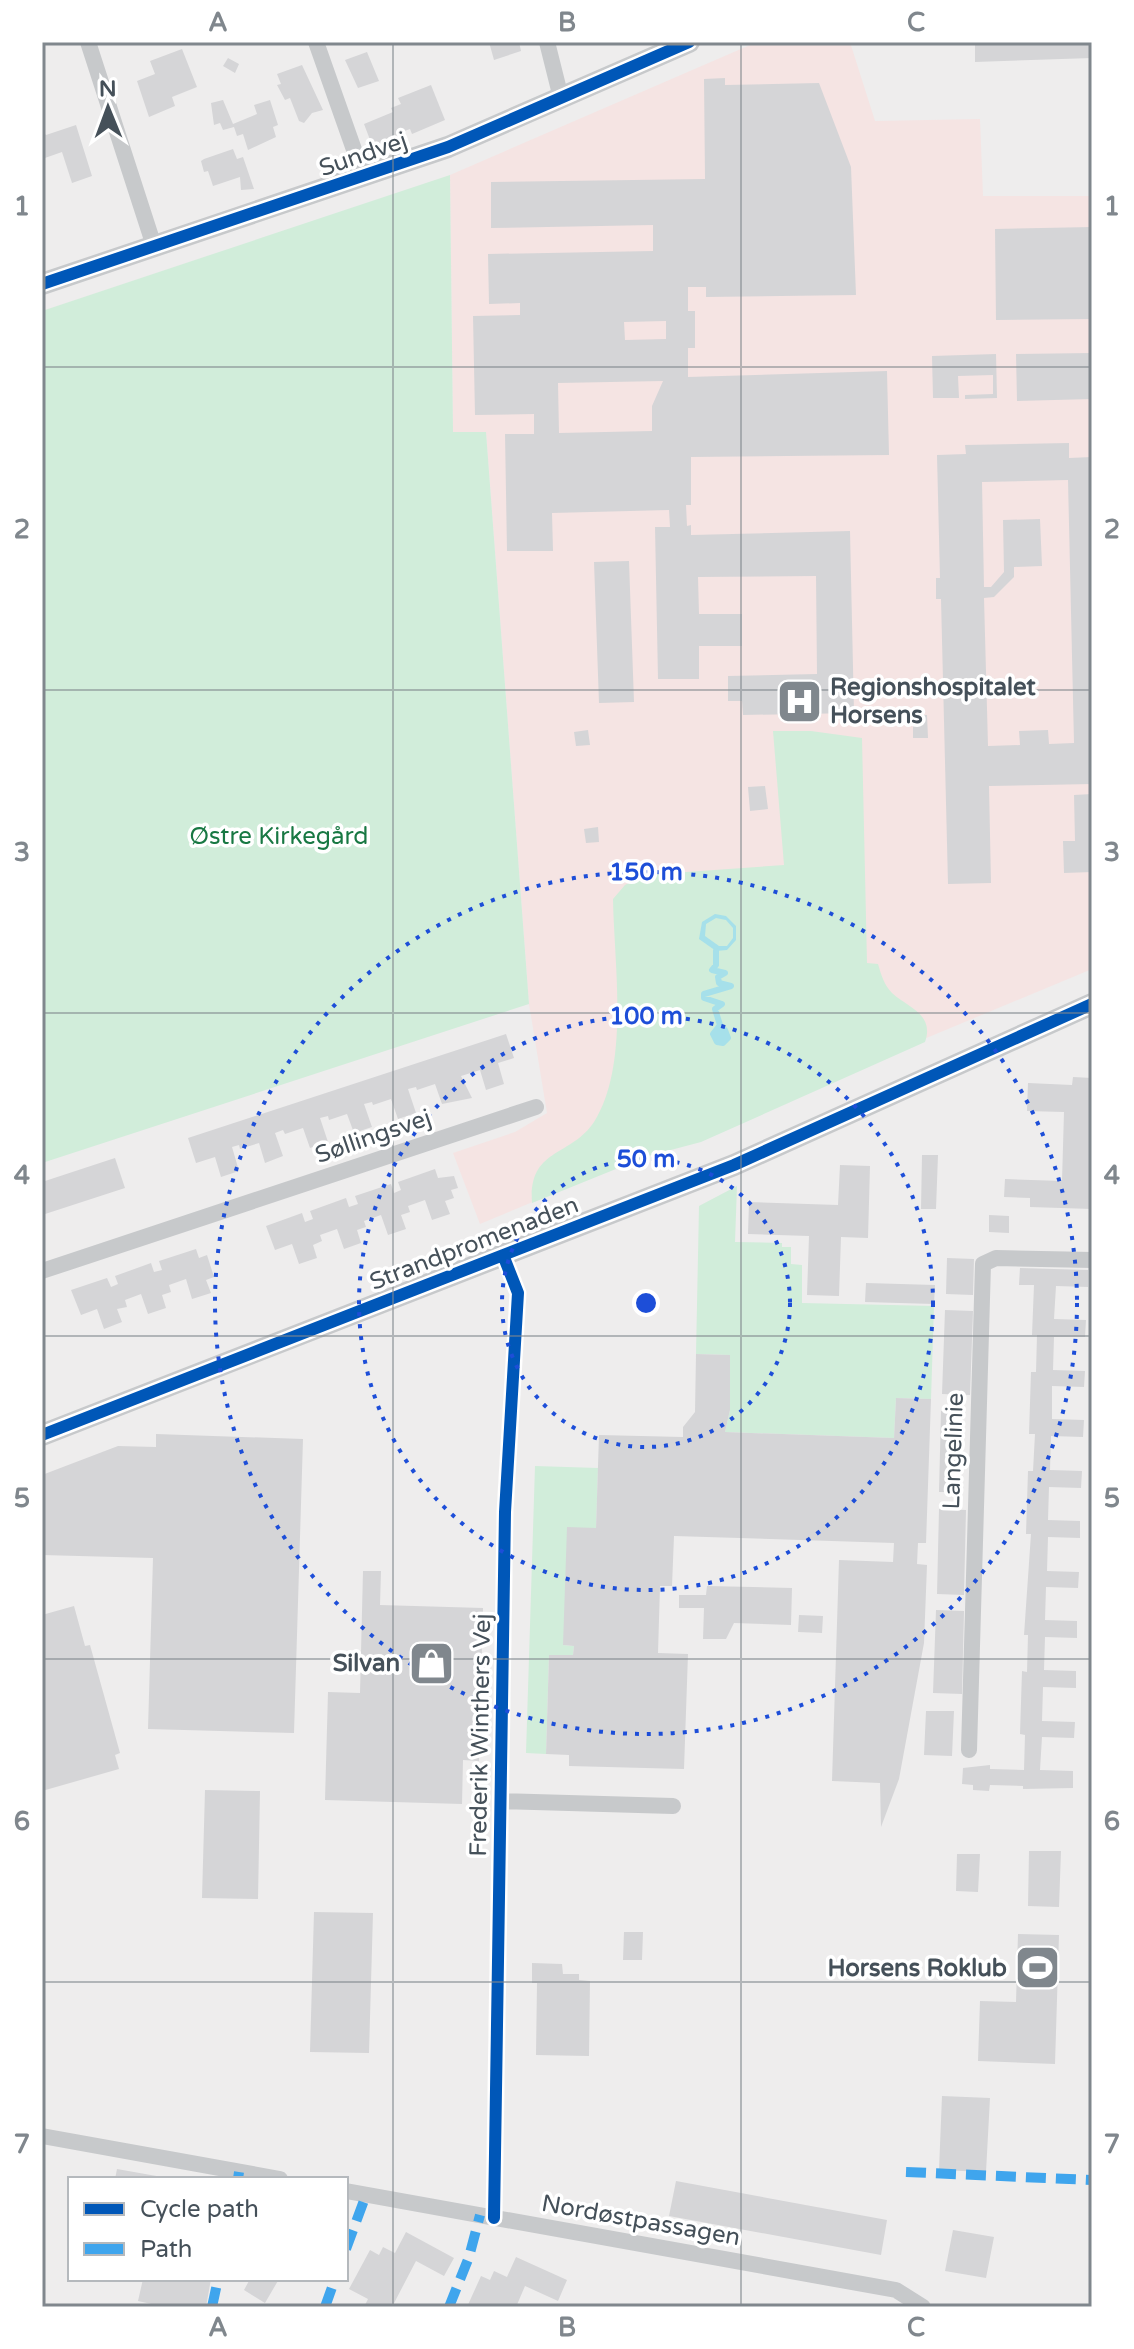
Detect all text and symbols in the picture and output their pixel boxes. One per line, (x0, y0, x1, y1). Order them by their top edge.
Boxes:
text: A (208, 7, 228, 38)
text: B (558, 7, 576, 38)
text: C (907, 7, 925, 38)
north arrow (68, 68, 148, 148)
text: N (99, 76, 117, 102)
street label: Sundvej (315, 126, 411, 183)
text: 1 (14, 191, 30, 222)
text: 1 (1104, 191, 1120, 222)
text: 2 (14, 514, 30, 545)
text: 2 (1104, 514, 1120, 545)
place label: Regionshospitalet Horsens (830, 673, 1037, 730)
hospital icon: Regionshospitalet Horsens (775, 677, 823, 725)
park label: Østre Kirkegård (190, 822, 368, 851)
text: 3 (14, 837, 30, 868)
text: 3 (1104, 837, 1120, 868)
text: 150 m (609, 858, 683, 887)
text: 100 m (609, 1002, 683, 1031)
street label: Søllingsvej (311, 1103, 435, 1170)
text: 50 m (617, 1145, 675, 1174)
text: 4 (14, 1160, 30, 1191)
text: 4 (1104, 1160, 1120, 1191)
street label: Strandpromenaden (366, 1190, 583, 1297)
centre of rings (632, 1289, 660, 1317)
street label: Langelinie (937, 1392, 970, 1510)
text: 5 (14, 1483, 30, 1514)
text: 5 (1104, 1483, 1120, 1514)
street label: Frederik Winthers Vej (464, 1613, 497, 1857)
shop icon: Silvan (407, 1639, 455, 1687)
place label: Silvan (333, 1649, 400, 1678)
text: 6 (14, 1806, 30, 1837)
text: 6 (1104, 1806, 1120, 1837)
sports icon: Horsens Roklub (1014, 1944, 1062, 1992)
place label: Horsens Roklub (827, 1954, 1007, 1983)
text: 7 (14, 2129, 30, 2160)
text: 7 (1104, 2129, 1120, 2160)
legend (68, 2177, 348, 2281)
street label: Nordøstpassagen (539, 2189, 743, 2252)
text: Cycle path (140, 2195, 259, 2224)
text: Path (140, 2235, 193, 2264)
text: A (208, 2312, 228, 2343)
text: B (558, 2312, 576, 2343)
text: C (907, 2312, 925, 2343)

